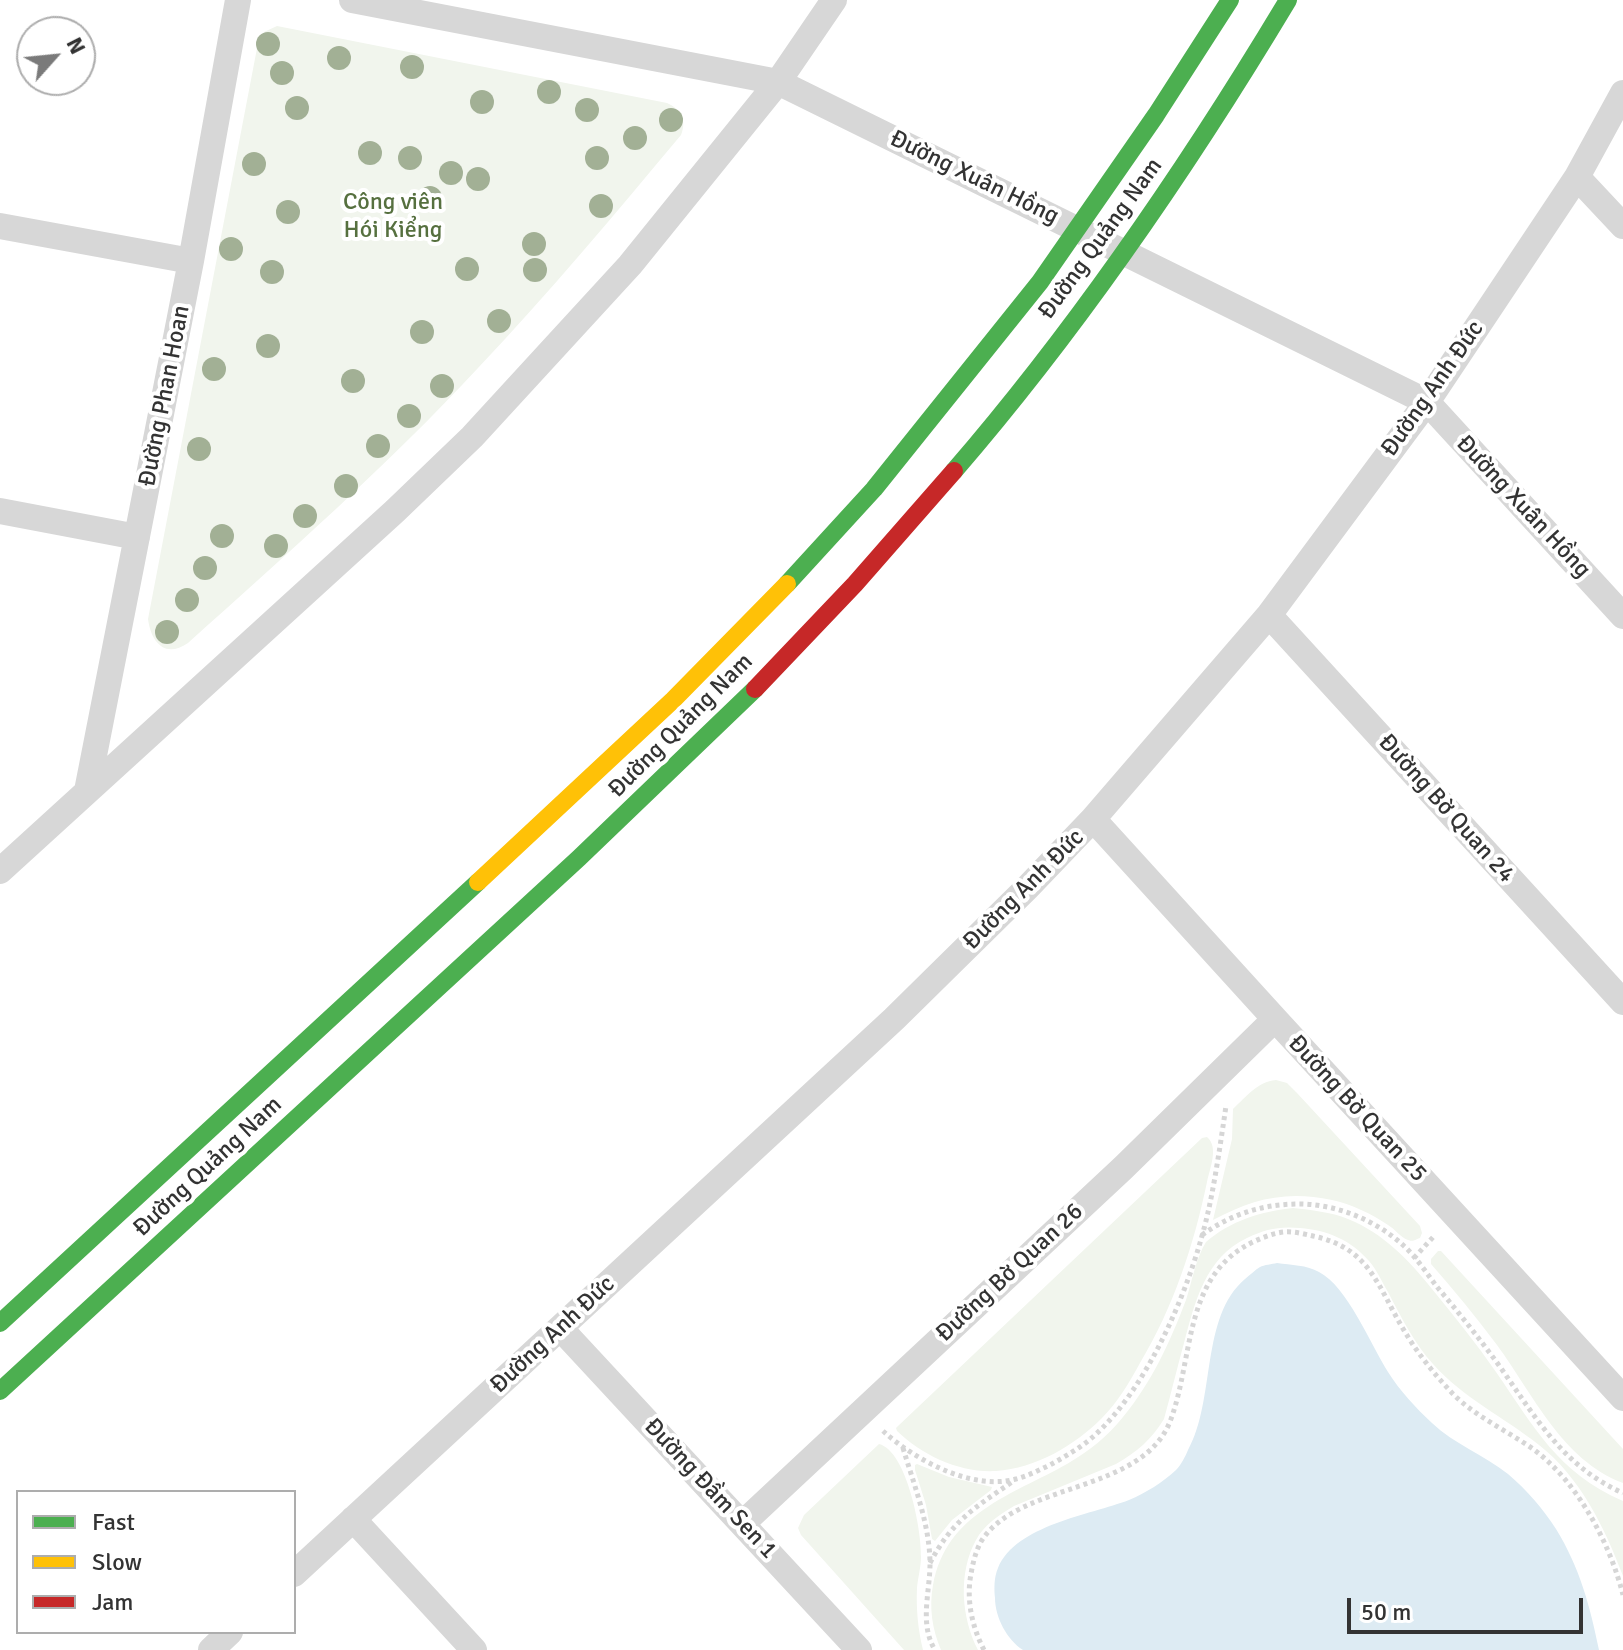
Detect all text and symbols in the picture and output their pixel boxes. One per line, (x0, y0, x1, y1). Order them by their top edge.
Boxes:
north arrow (16, 16, 96, 96)
text: N (61, 33, 92, 59)
street label: Đường Xuân Hồng (885, 125, 1063, 231)
street label: Đường Quảng Nam (1033, 153, 1169, 325)
park label: Công viên Hói Kiểng (343, 189, 443, 245)
street label: Đường Phan Hoan (133, 303, 197, 489)
street label: Đường Anh Đức (1376, 316, 1490, 462)
street label: Đường Xuân Hồng (1450, 430, 1596, 584)
street label: Đường Quảng Nam (603, 648, 759, 804)
street label: Đường Bờ Quan 24 (1372, 729, 1520, 889)
street label: Đường Anh Đức (958, 824, 1090, 956)
street label: Đường Bờ Quan 25 (1282, 1030, 1432, 1188)
street label: Đường Quảng Nam (128, 1091, 288, 1243)
street label: Đường Bờ Quan 26 (931, 1198, 1089, 1348)
street label: Đường Anh Đức (485, 1270, 621, 1400)
street label: Đường Đầm Sen 1 (638, 1413, 782, 1565)
legend (16, 1490, 296, 1634)
text: Fast (92, 1507, 135, 1537)
text: Slow (92, 1547, 142, 1577)
scale bar (1351, 1582, 1587, 1632)
text: Jam (92, 1587, 133, 1617)
text: 50 m (1361, 1597, 1411, 1627)

